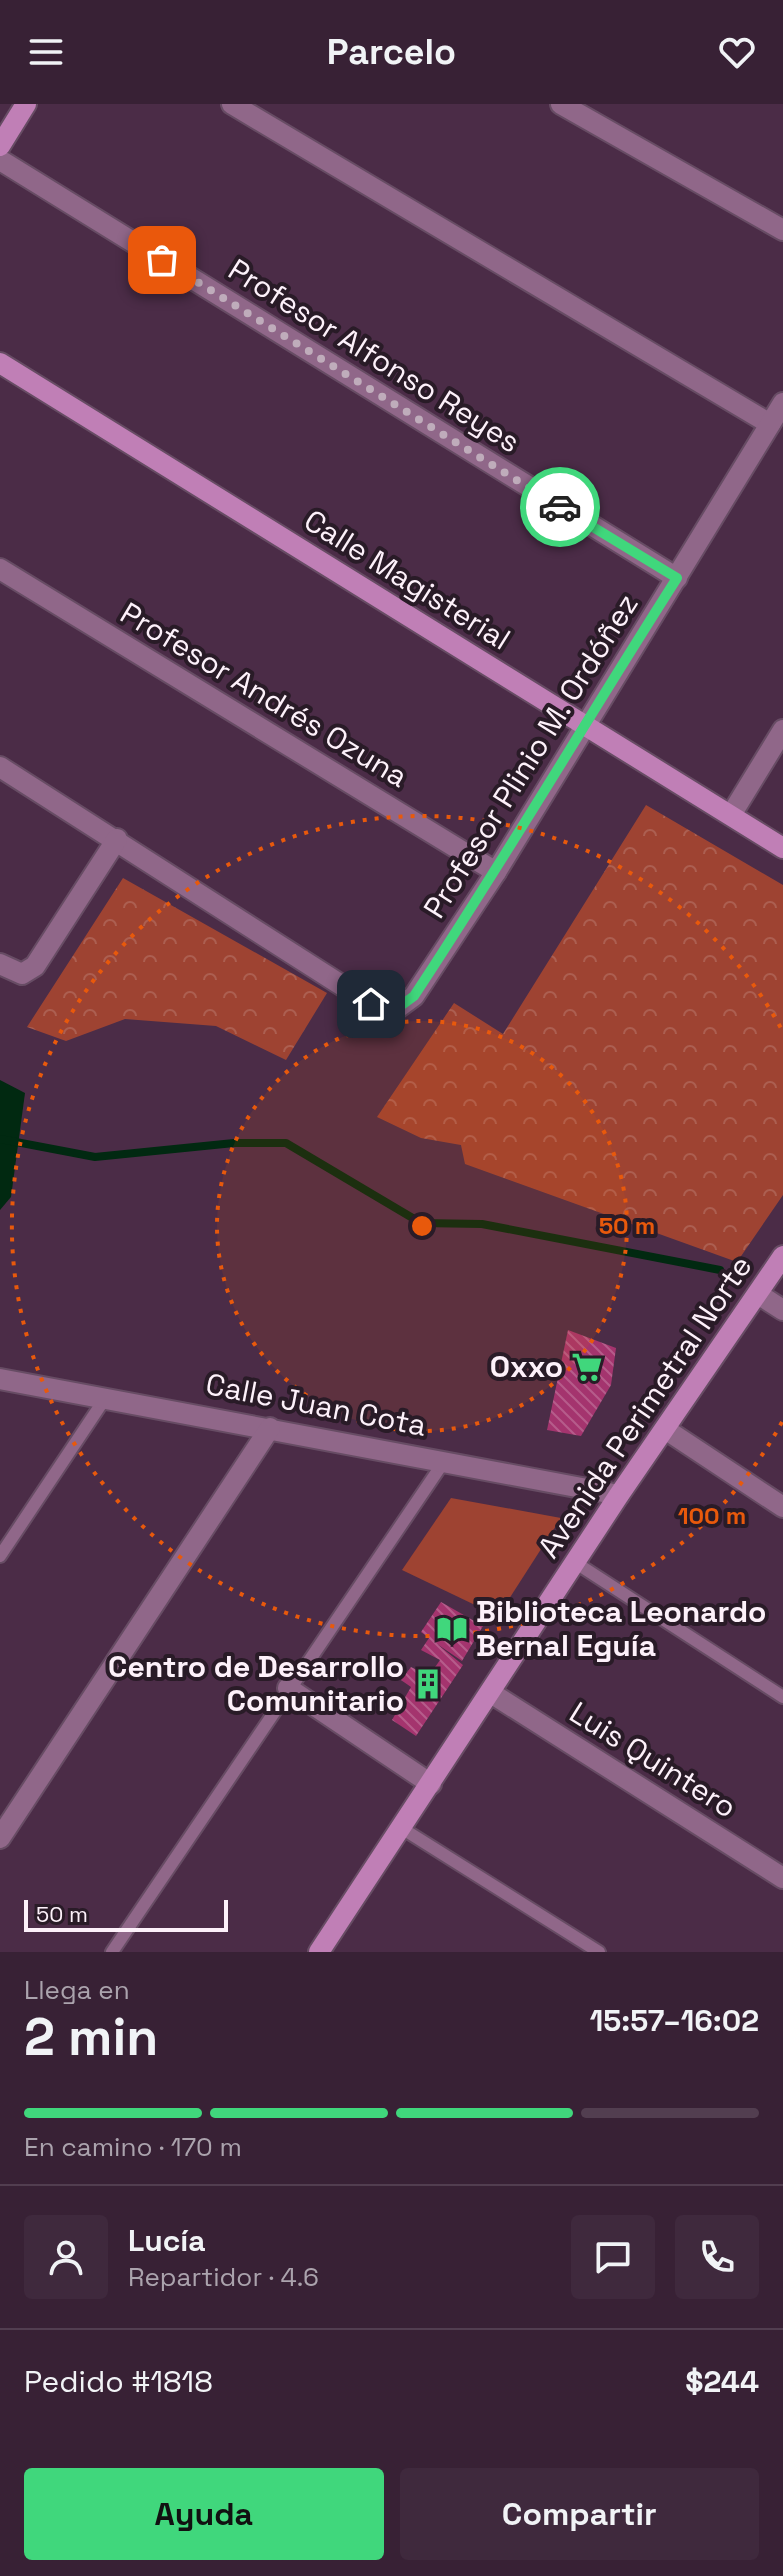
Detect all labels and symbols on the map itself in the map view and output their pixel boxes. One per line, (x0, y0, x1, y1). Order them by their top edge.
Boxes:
pin (128, 226, 196, 294)
street label: Profesor Alfonso Reyes (221, 250, 527, 461)
courier (520, 467, 600, 547)
street label: Calle Magisterial (297, 501, 518, 659)
street label: Profesor Plinio M. Ordóñez (415, 586, 647, 925)
street label: Profesor Andrés Ozuna (113, 593, 415, 796)
pin (337, 970, 405, 1038)
text: 50 m (599, 1210, 655, 1241)
centre of rings (408, 1212, 436, 1240)
street label: Avenida Perimetral Norte (529, 1248, 760, 1565)
place label: Oxxo (490, 1347, 563, 1386)
supermarket icon: Oxxo (570, 1350, 604, 1384)
street label: Calle Juan Cota (203, 1364, 430, 1445)
text: 100 m (678, 1500, 746, 1531)
place label: Biblioteca Leonardo Bernal Eguía (476, 1592, 766, 1665)
library icon: Biblioteca Leonardo Bernal Eguía (435, 1612, 469, 1646)
place label: Centro de Desarrollo Comunitario (108, 1647, 404, 1720)
building icon: Centro de Desarrollo Comunitario (411, 1667, 445, 1701)
street label: Luis Quintero (563, 1693, 744, 1826)
scale bar (24, 1896, 228, 1932)

